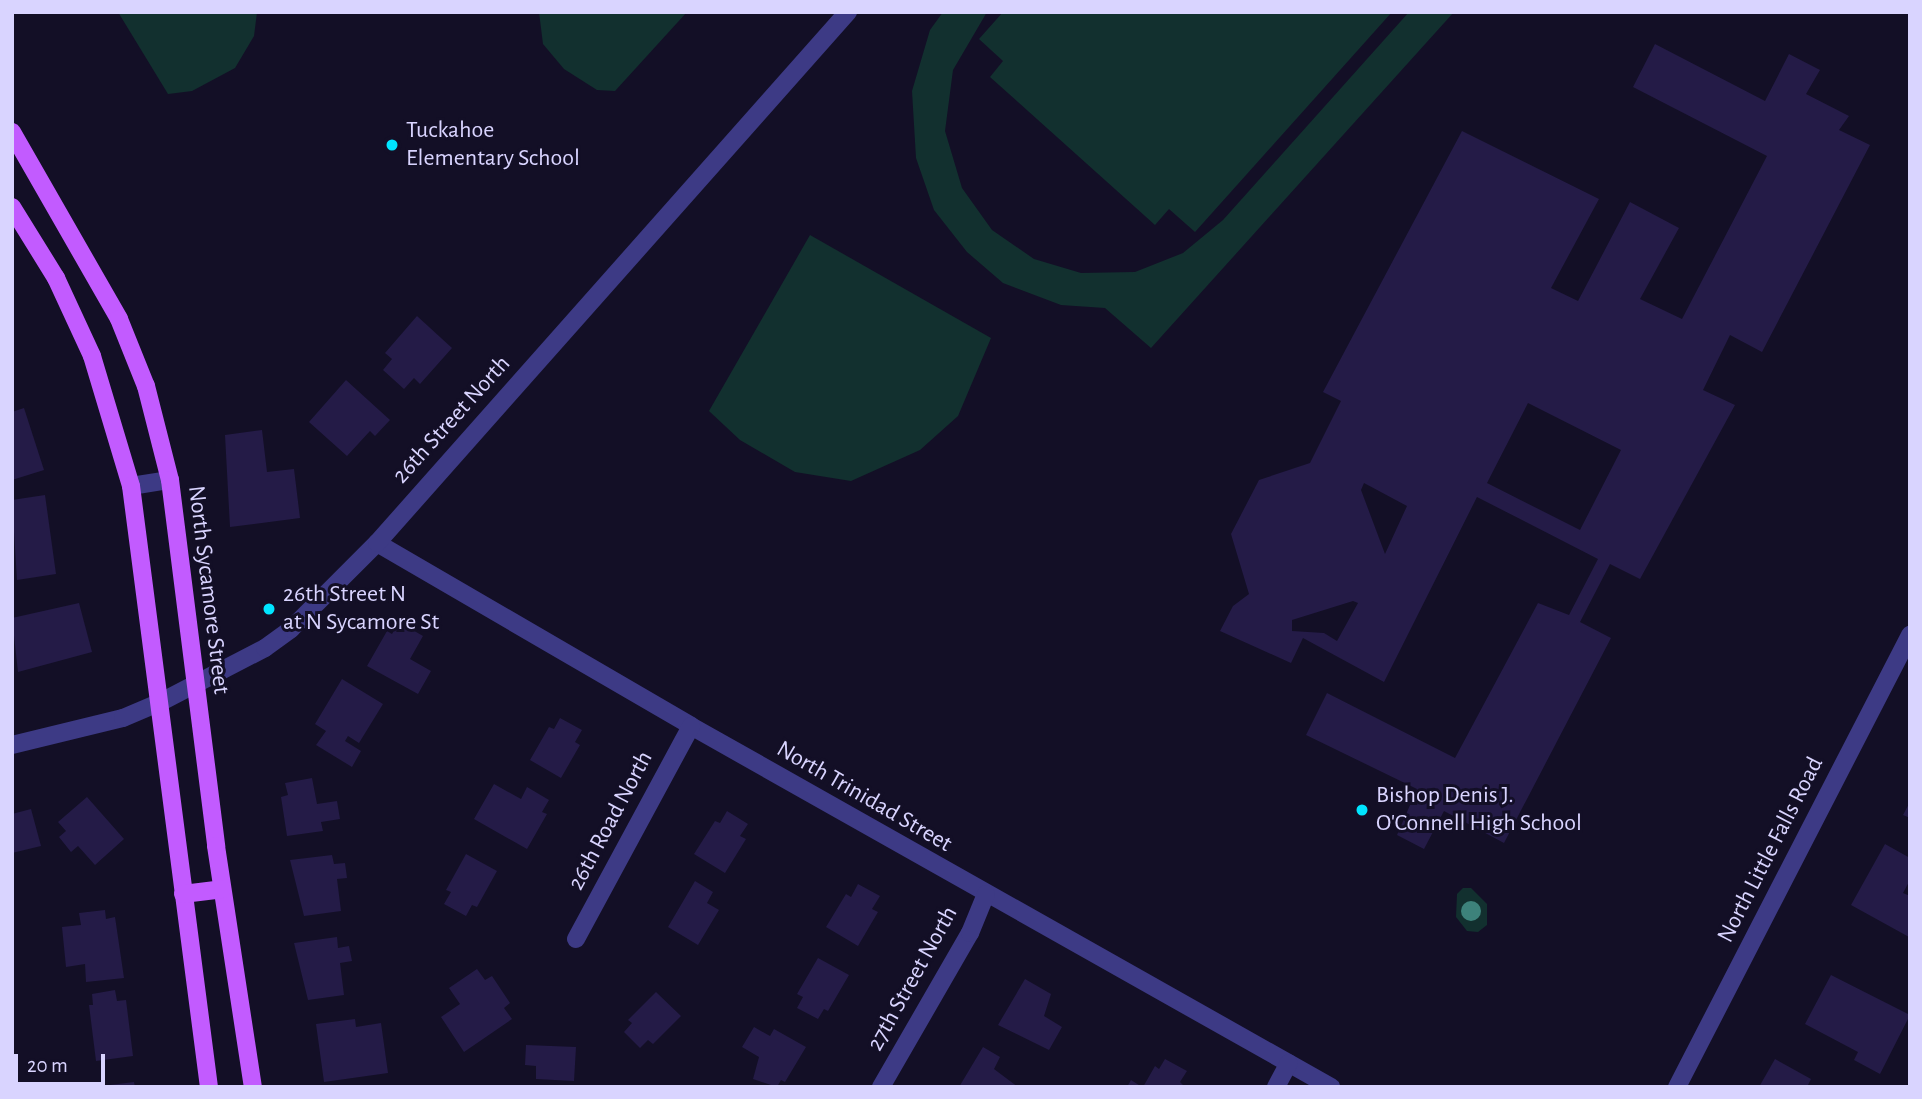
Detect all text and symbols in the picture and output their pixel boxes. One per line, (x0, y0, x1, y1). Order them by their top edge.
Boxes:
place label: Tuckahoe Elementary School (406, 117, 580, 173)
marker: Tuckahoe Elementary School (384, 137, 400, 153)
street label: 26th Street North (387, 350, 517, 490)
street label: North Sycamore Street (181, 484, 235, 696)
place label: 26th Street N at N Sycamore St (283, 581, 439, 637)
marker: 26th Street N at N Sycamore St (261, 601, 277, 617)
street label: North Trinidad Street (771, 735, 957, 859)
street label: 26th Road North (562, 747, 660, 895)
street label: North Little Falls Road (1712, 752, 1830, 948)
place label: Bishop Denis J. O'Connell High School (1376, 782, 1582, 838)
marker: Bishop Denis J. O'Connell High School (1354, 802, 1370, 818)
street label: 27th Street North (861, 902, 965, 1056)
scale bar (18, 1040, 108, 1084)
text: 20 m (27, 1055, 68, 1076)

